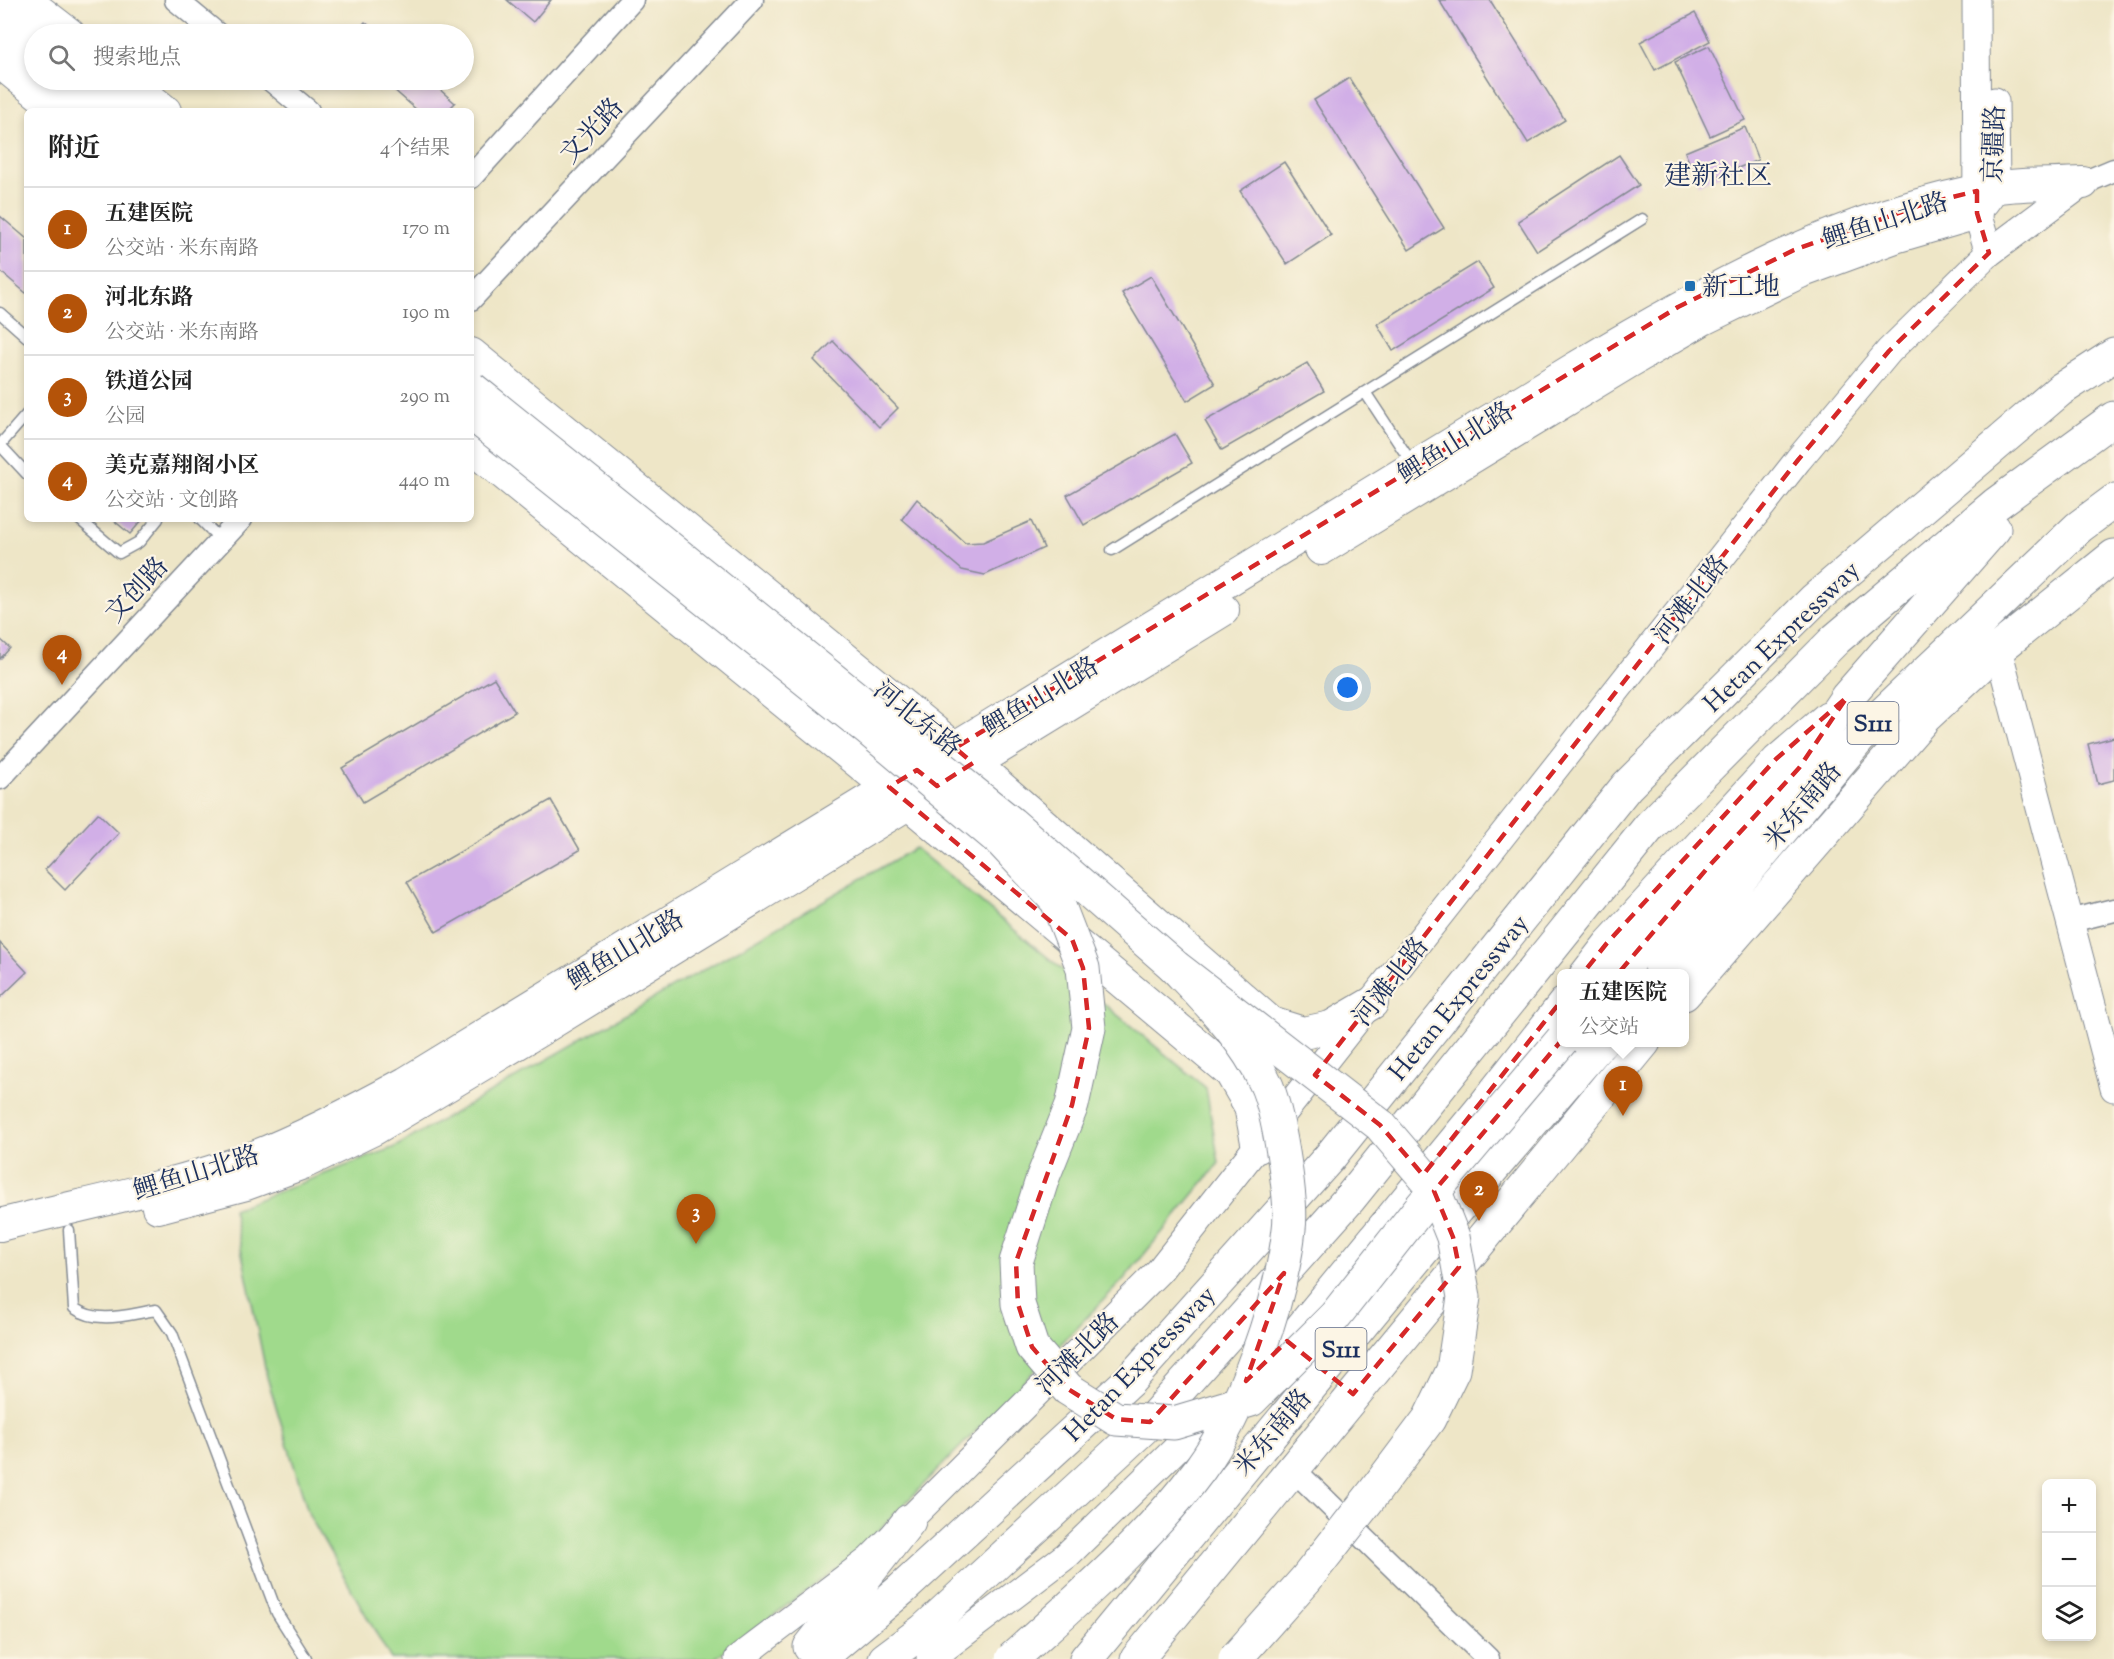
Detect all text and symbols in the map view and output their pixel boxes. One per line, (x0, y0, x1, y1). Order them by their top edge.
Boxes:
search box (24, 24, 474, 90)
icon: search (45, 41, 78, 74)
text: 搜索地点 (93, 43, 181, 75)
street label: 文光路 (553, 91, 633, 173)
street label: 京疆路 (1976, 104, 2015, 184)
text: 附近 (48, 131, 100, 168)
text: 4个结果 (380, 135, 450, 164)
district label: 建新社区 (1664, 158, 1772, 197)
street label: 鲤鱼山北路 (1818, 185, 1953, 260)
text: 五建医院 (105, 199, 193, 231)
text: 1 (64, 215, 71, 244)
text: 170 m (402, 215, 450, 244)
text: 公交站 · 米东南路 (105, 235, 259, 264)
place label: 新工地 (1702, 270, 1780, 307)
marker: 新工地 (1683, 279, 1697, 293)
text: 河北东路 (105, 283, 193, 315)
text: 2 (63, 299, 72, 328)
text: 190 m (402, 299, 450, 328)
text: 公交站 · 米东南路 (105, 319, 259, 348)
text: 铁道公园 (105, 367, 193, 399)
text: 3 (63, 383, 72, 412)
text: 290 m (400, 383, 450, 412)
street label: 鲤鱼山北路 (1391, 394, 1521, 494)
text: 公园 (105, 403, 145, 432)
text: 美克嘉翔阁小区 (105, 451, 259, 483)
text: 4 (62, 467, 73, 496)
text: 440 m (399, 467, 450, 496)
text: 公交站 · 文创路 (105, 487, 239, 516)
street label: 河滩北路 (1645, 548, 1739, 653)
street label: 文创路 (98, 550, 178, 632)
street label: Hetan Expressway (1696, 553, 1869, 722)
pin: 4 (42, 636, 82, 685)
street label: 鲤鱼山北路 (976, 649, 1107, 747)
street label: 河北东路 (864, 673, 968, 767)
your location (1333, 673, 1362, 702)
road number: S111 (1848, 702, 1898, 744)
street label: 米东南路 (1756, 755, 1852, 858)
street label: 鲤鱼山北路 (561, 902, 692, 1000)
street label: Hetan Expressway (1381, 907, 1539, 1090)
street label: 河滩北路 (1345, 930, 1439, 1035)
popup (1557, 969, 1689, 1047)
text: 五建医院 (1579, 978, 1667, 1010)
text: 公交站 (1579, 1014, 1639, 1043)
pin: 1 (1604, 1066, 1642, 1116)
street label: 鲤鱼山北路 (129, 1138, 264, 1211)
pin: 2 (1460, 1172, 1498, 1221)
pin: 3 (676, 1194, 716, 1244)
street label: Hetan Expressway (1056, 1278, 1225, 1451)
street label: 河滩北路 (1029, 1305, 1129, 1405)
road number: S111 (1316, 1328, 1366, 1370)
street label: 米东南路 (1226, 1382, 1322, 1485)
map controls (2042, 1479, 2096, 1641)
button: + (2042, 1479, 2096, 1533)
button: − (2042, 1533, 2096, 1587)
button: layers (2042, 1587, 2096, 1641)

